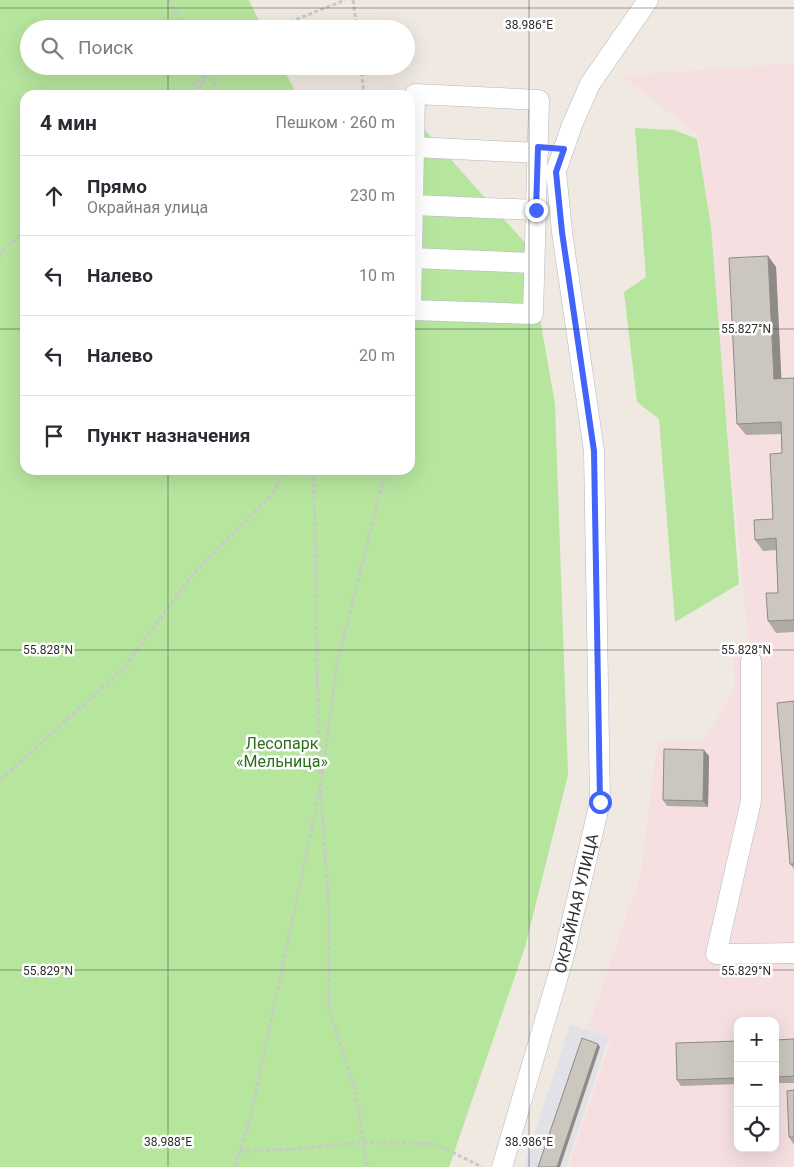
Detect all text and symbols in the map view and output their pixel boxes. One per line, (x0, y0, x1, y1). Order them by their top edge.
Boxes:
text: 38.986°E (505, 18, 553, 32)
search box (20, 20, 415, 75)
icon: search (38, 34, 66, 62)
text: Поиск (78, 36, 134, 59)
text: 4 мин (40, 111, 97, 135)
text: Пешком · 260 m (276, 113, 395, 132)
text: Прямо (87, 175, 147, 198)
icon: ahead (40, 182, 68, 210)
text: 230 m (350, 186, 395, 205)
text: Окрайная улица (87, 198, 208, 217)
route end (525, 199, 548, 222)
icon: left (40, 262, 68, 290)
text: Налево (87, 264, 153, 287)
text: 10 m (359, 266, 395, 285)
text: 55.827°N (721, 322, 771, 336)
icon: left (40, 342, 68, 370)
text: Налево (87, 344, 153, 367)
text: 20 m (359, 346, 395, 365)
icon: arrive (40, 422, 68, 450)
text: Пункт назначения (87, 424, 250, 447)
text: 55.828°N (23, 643, 73, 657)
text: 55.828°N (721, 643, 771, 657)
park label: Лесопарк «Мельница» (236, 734, 328, 771)
route start (589, 791, 612, 814)
street label: ОКРАЙНАЯ УЛИЦА (550, 831, 602, 975)
text: 55.829°N (23, 964, 73, 978)
text: 55.829°N (721, 964, 771, 978)
map controls (734, 1017, 779, 1152)
button: + (734, 1017, 779, 1062)
button: − (734, 1062, 779, 1107)
button: locate (734, 1107, 779, 1152)
text: 38.988°E (144, 1135, 192, 1149)
text: 38.986°E (505, 1135, 553, 1149)

